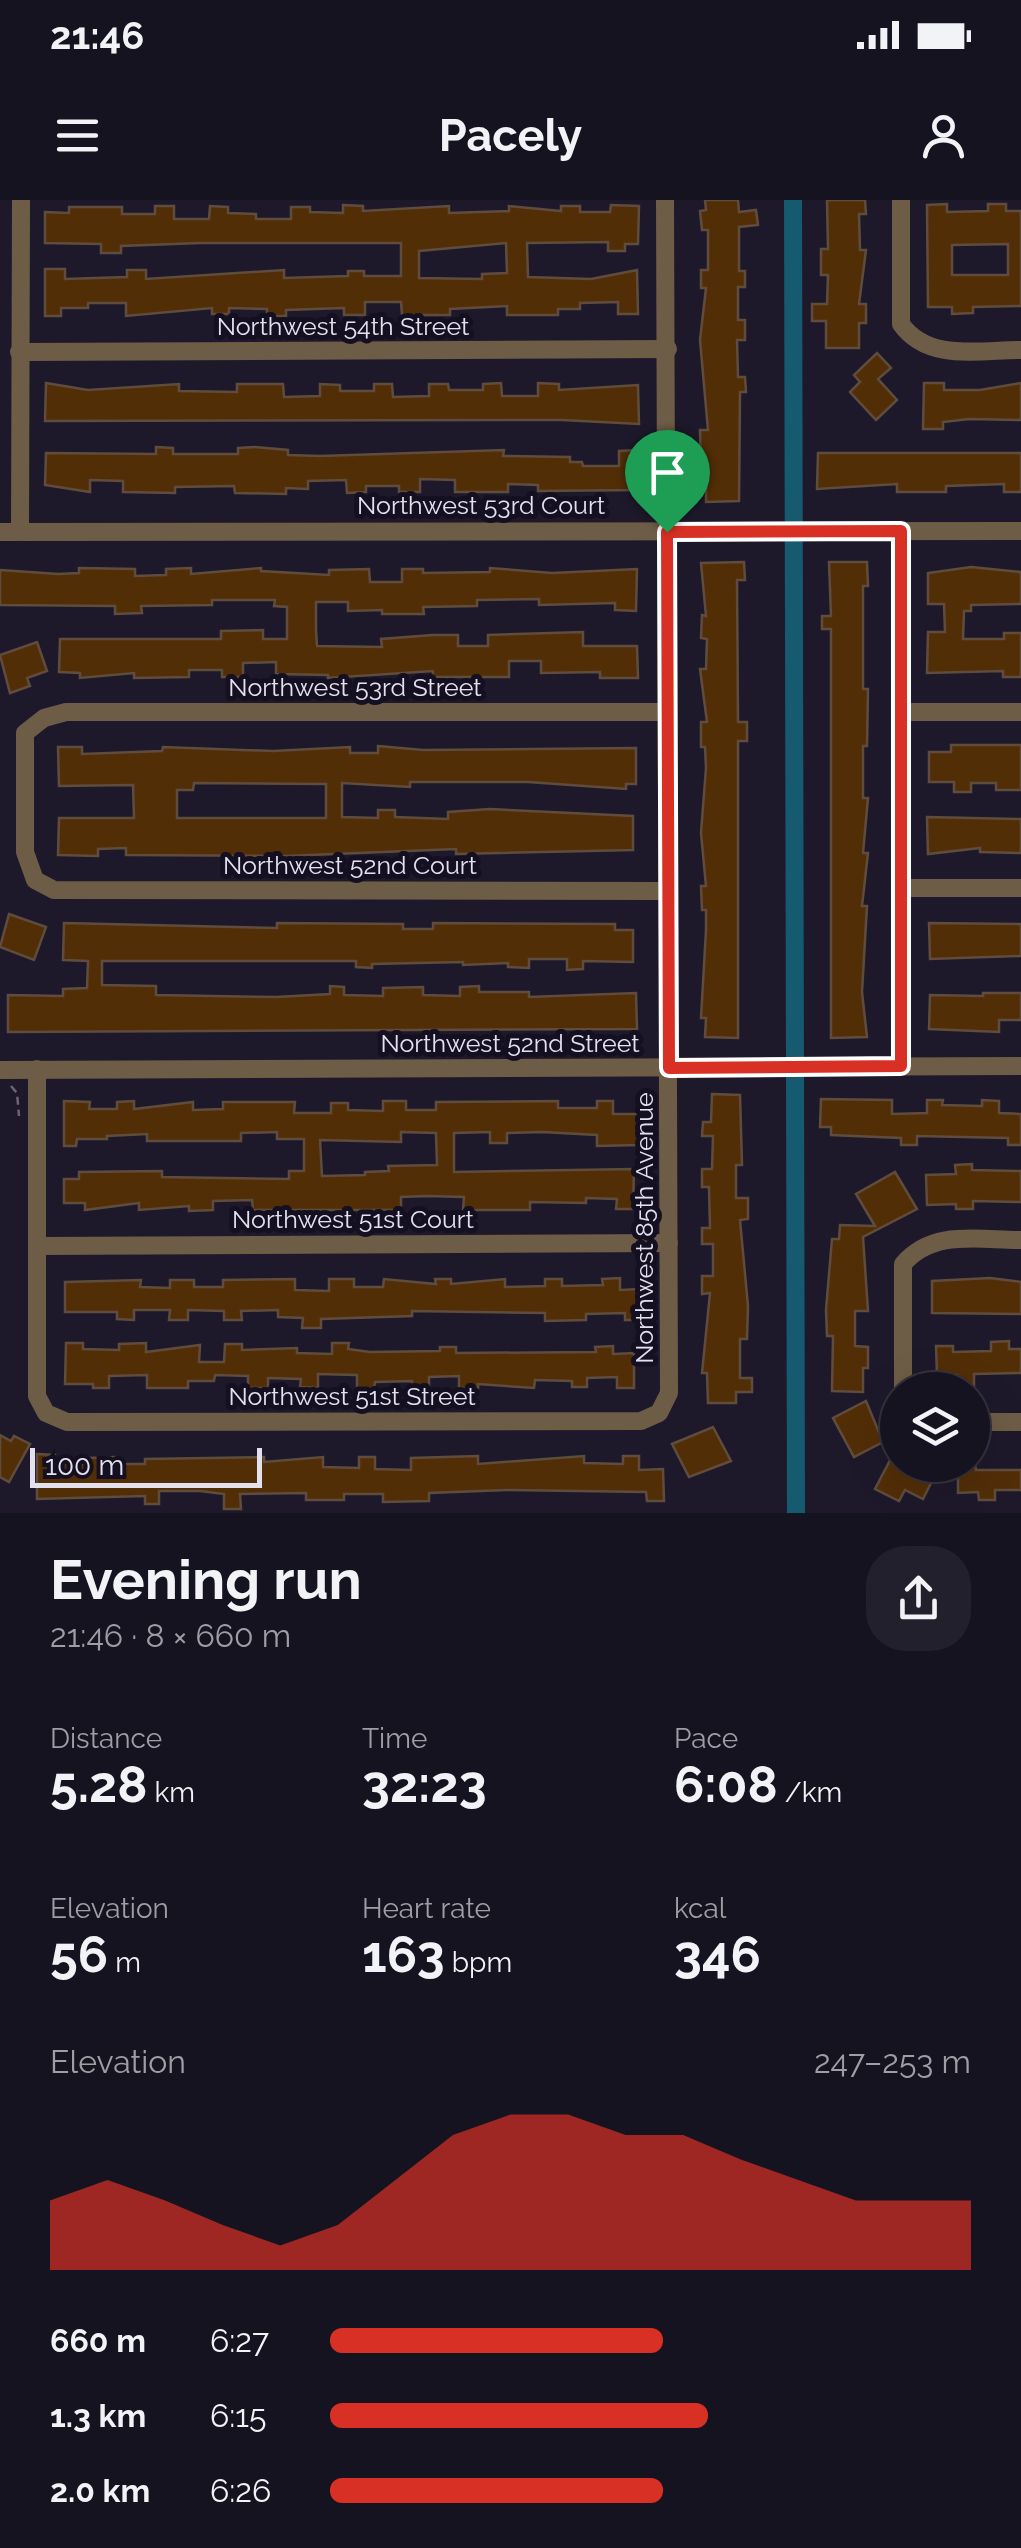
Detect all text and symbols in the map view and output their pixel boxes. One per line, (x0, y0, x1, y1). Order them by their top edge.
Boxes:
text: 21:46 (50, 13, 144, 58)
icon: menu (50, 108, 105, 163)
icon: person (916, 108, 971, 163)
text: Pacely (439, 109, 582, 162)
street label: Northwest 54th Street (217, 311, 470, 341)
pin (625, 430, 710, 533)
icon: arrive (640, 445, 695, 500)
street label: Northwest 53rd Court (357, 490, 606, 520)
street label: Northwest 53rd Street (228, 672, 482, 702)
street label: Northwest 52nd Court (223, 850, 478, 880)
street label: Northwest 52nd Street (380, 1028, 640, 1058)
street label: Northwest 85th Avenue (629, 1092, 659, 1364)
street label: Northwest 51st Court (232, 1204, 475, 1234)
map controls (880, 1372, 990, 1482)
button: layers (880, 1372, 990, 1482)
street label: Northwest 51st Street (228, 1381, 476, 1411)
scale bar (30, 1443, 262, 1488)
text: 100 m (45, 1449, 124, 1482)
button: share (866, 1546, 971, 1651)
text: Evening run (50, 1547, 362, 1612)
text: 21:46 · 8 × 660 m (50, 1617, 291, 1654)
text: Distance (50, 1722, 162, 1755)
text: Time (362, 1722, 427, 1755)
text: Pace (674, 1722, 738, 1755)
text: 5.28 (50, 1755, 147, 1814)
text: 32:23 (362, 1755, 487, 1814)
text: 6:08 (674, 1755, 778, 1814)
text: km (147, 1776, 195, 1809)
text: /km (778, 1776, 842, 1809)
text: Elevation (50, 1892, 169, 1925)
text: Heart rate (362, 1892, 491, 1925)
text: kcal (674, 1892, 726, 1925)
text: 56 (50, 1925, 108, 1984)
text: 163 (362, 1925, 445, 1984)
text: 346 (674, 1925, 761, 1984)
text: m (108, 1946, 141, 1979)
text: bpm (445, 1946, 512, 1979)
text: Elevation (50, 2043, 186, 2080)
text: 247–253 m (814, 2043, 971, 2080)
text: 660 m (50, 2322, 146, 2359)
text: 6:27 (210, 2322, 269, 2359)
text: 1.3 km (50, 2397, 146, 2434)
text: 6:15 (210, 2397, 266, 2434)
text: 2.0 km (50, 2472, 150, 2509)
text: 6:26 (210, 2472, 271, 2509)

